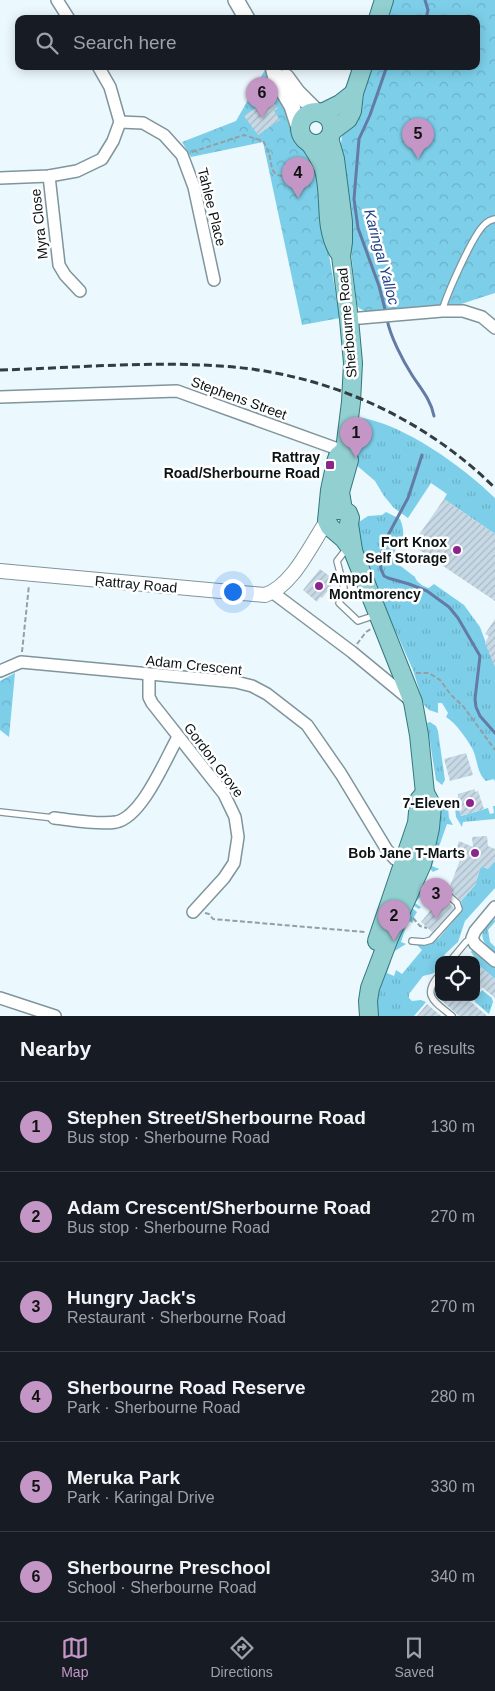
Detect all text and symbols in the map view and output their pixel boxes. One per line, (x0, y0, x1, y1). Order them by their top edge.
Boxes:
search box (15, 15, 480, 70)
icon: search (33, 29, 61, 57)
text: Search here (73, 32, 177, 53)
pin: 6 (246, 77, 278, 118)
pin: 5 (402, 118, 434, 159)
pin: 4 (282, 157, 314, 198)
street label: Tahlee Place (195, 166, 230, 248)
street label: Myra Close (27, 188, 51, 260)
water label: Karingal Yalloc (361, 207, 403, 307)
street label: Sherbourne Road (334, 267, 360, 379)
street label: Stephens Street (189, 373, 289, 423)
pin: 1 (340, 417, 372, 458)
place label: Rattray Road/Sherbourne Road (164, 449, 320, 481)
marker: Rattray Road/Sherbourne Road (324, 459, 336, 471)
place label: Fort Knox Self Storage (365, 534, 447, 566)
marker: Fort Knox Self Storage (451, 544, 463, 556)
place label: Ampol Montmorency (329, 570, 421, 602)
street label: Rattray Road (94, 572, 178, 596)
your location (220, 579, 246, 605)
marker: Ampol Montmorency (313, 580, 325, 592)
street label: Adam Crescent (145, 652, 243, 678)
street label: Gordon Grove (181, 720, 247, 800)
place label: 7-Eleven (402, 795, 460, 811)
marker: 7-Eleven (464, 797, 476, 809)
place label: Bob Jane T-Marts (348, 845, 465, 861)
marker: Bob Jane T-Marts (469, 847, 481, 859)
pin: 3 (420, 878, 452, 919)
pin: 2 (378, 900, 410, 941)
map controls (435, 956, 480, 1001)
button: locate (435, 956, 480, 1001)
text: Nearby (20, 1037, 91, 1060)
text: 6 results (415, 1040, 475, 1057)
text: Stephen Street/Sherbourne Road (67, 1107, 366, 1128)
text: 1 (32, 1118, 40, 1135)
text: 130 m (431, 1118, 475, 1135)
text: Bus stop · Sherbourne Road (67, 1129, 270, 1146)
text: Adam Crescent/Sherbourne Road (67, 1197, 371, 1218)
text: 2 (32, 1208, 40, 1225)
text: 270 m (431, 1208, 475, 1225)
text: Bus stop · Sherbourne Road (67, 1219, 270, 1236)
text: Hungry Jack's (67, 1287, 196, 1308)
text: 3 (32, 1298, 40, 1315)
text: 270 m (431, 1298, 475, 1315)
text: Restaurant · Sherbourne Road (67, 1309, 286, 1326)
text: Sherbourne Road Reserve (67, 1377, 306, 1398)
text: 4 (32, 1388, 40, 1405)
text: 280 m (431, 1388, 475, 1405)
text: Park · Sherbourne Road (67, 1399, 240, 1416)
text: Meruka Park (67, 1467, 180, 1488)
text: 5 (32, 1478, 40, 1495)
text: 330 m (431, 1478, 475, 1495)
text: Park · Karingal Drive (67, 1489, 215, 1506)
text: Sherbourne Preschool (67, 1557, 271, 1578)
text: 6 (32, 1568, 40, 1585)
text: 340 m (431, 1568, 475, 1585)
text: School · Sherbourne Road (67, 1579, 256, 1596)
tab: Map (61, 1634, 89, 1680)
tab: Directions (211, 1634, 273, 1680)
tab: Saved (394, 1634, 434, 1680)

